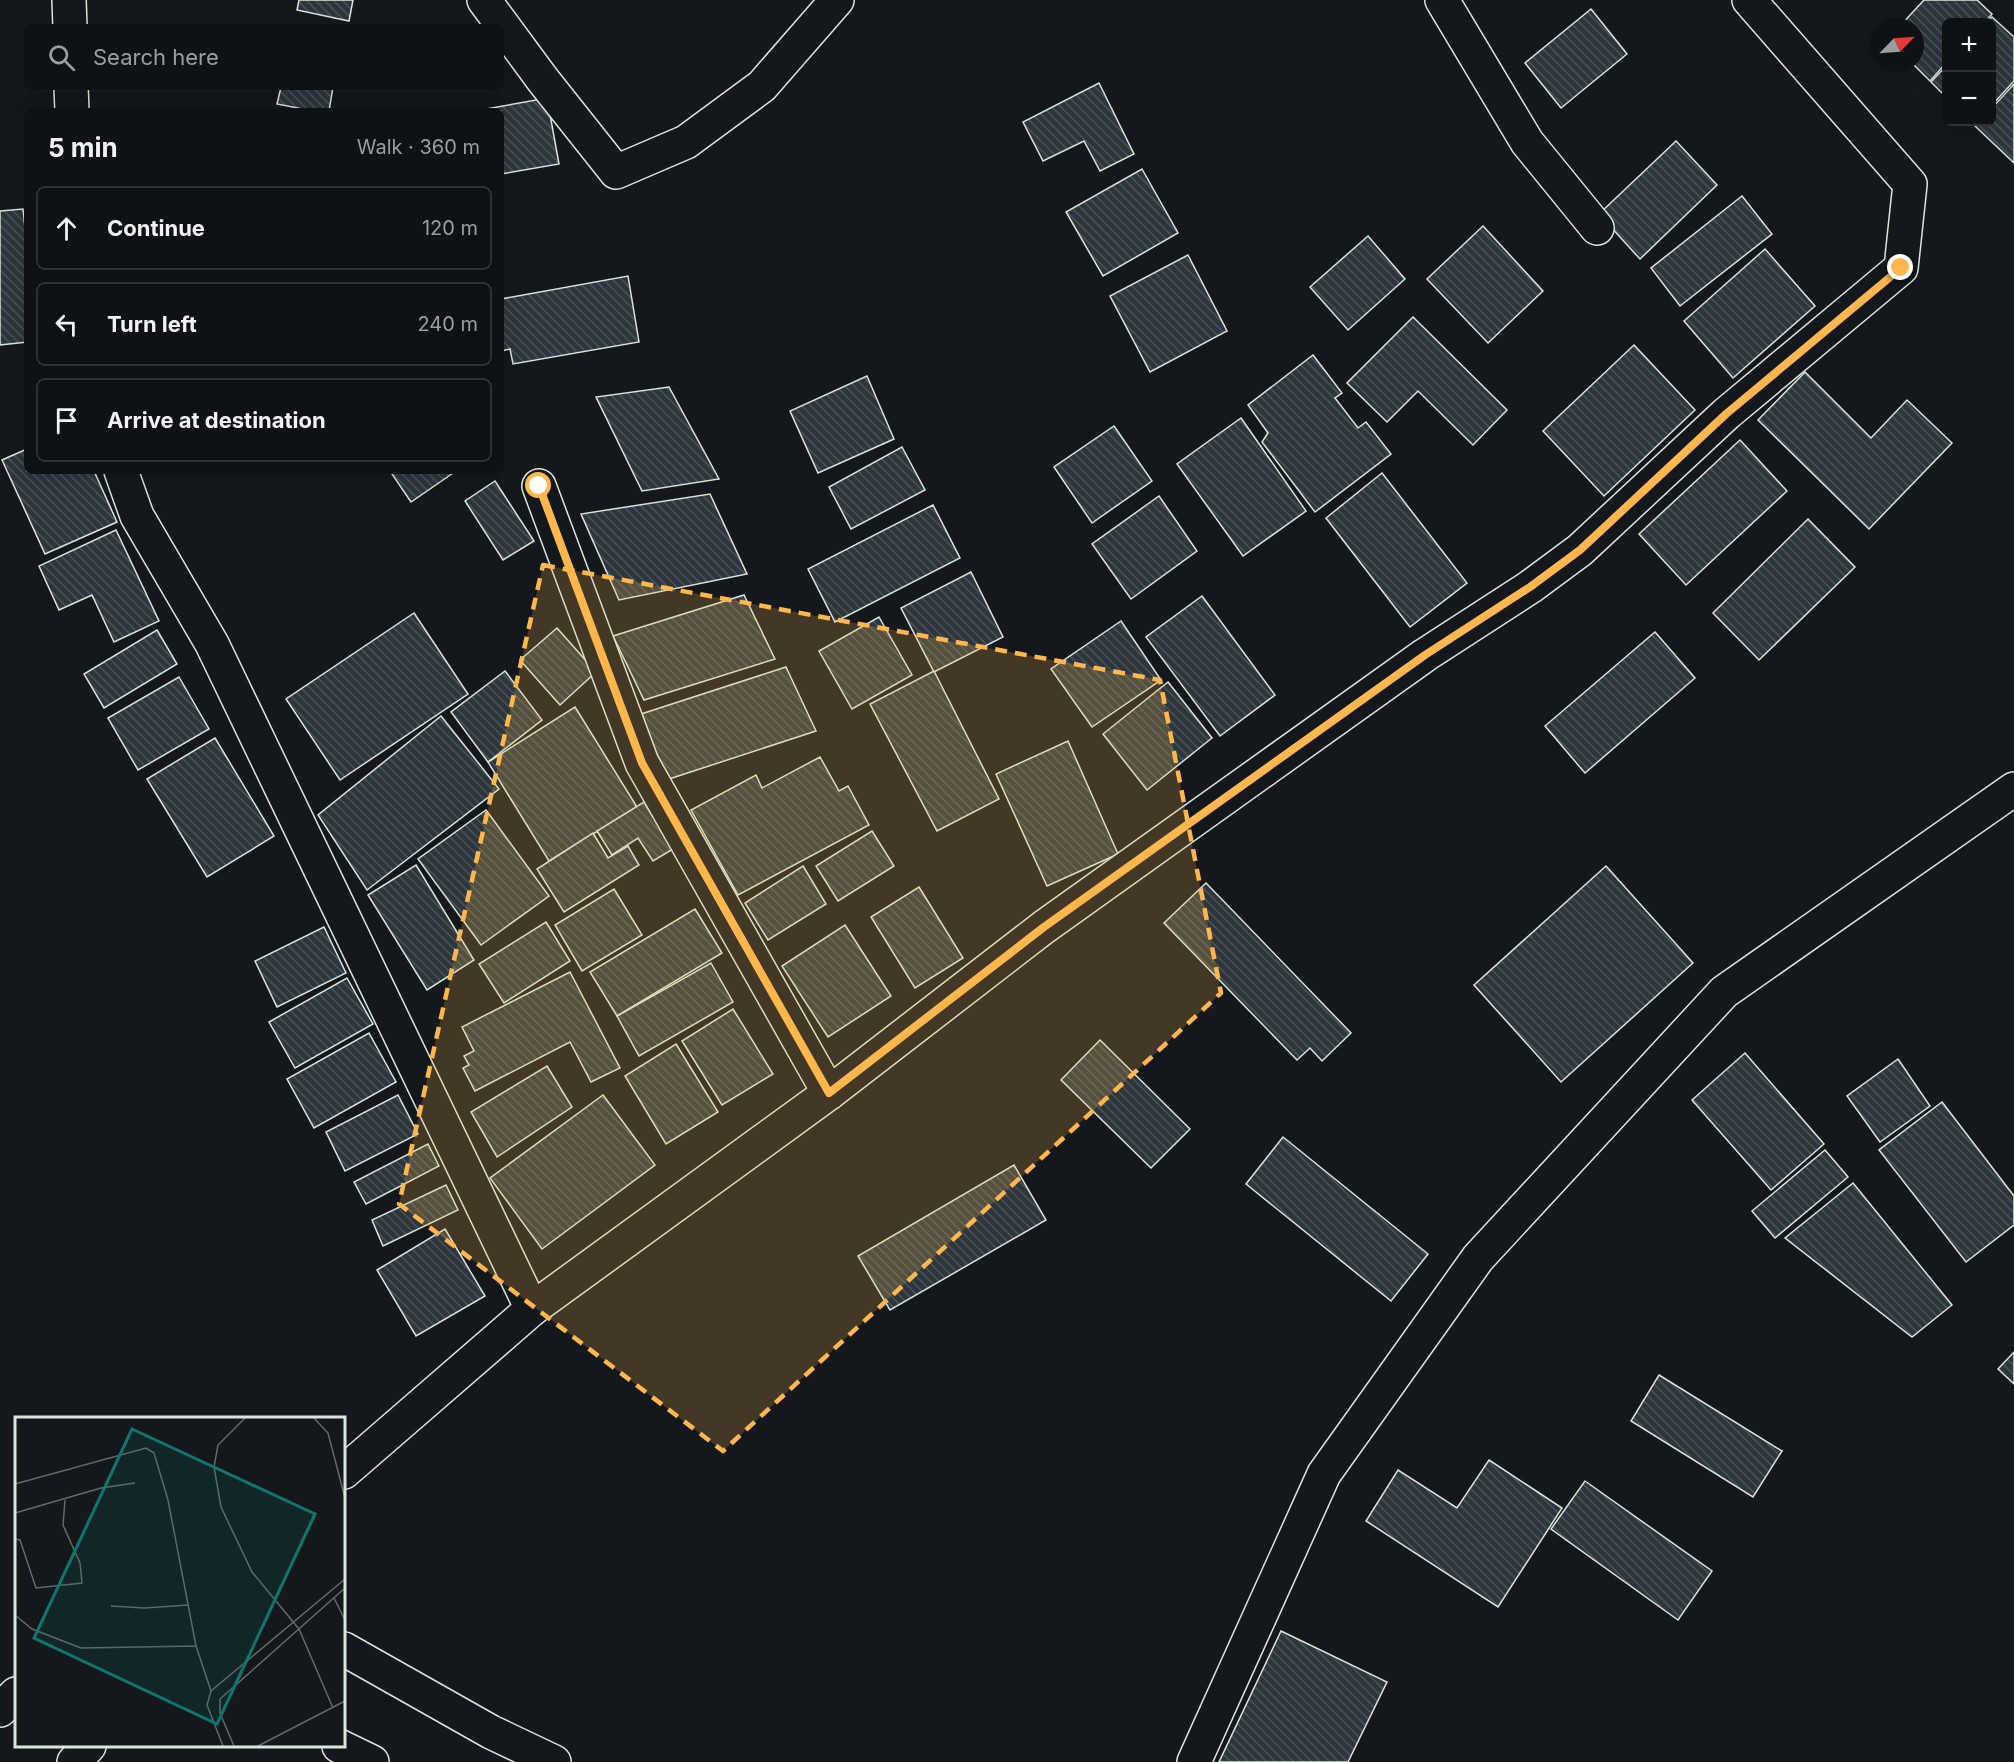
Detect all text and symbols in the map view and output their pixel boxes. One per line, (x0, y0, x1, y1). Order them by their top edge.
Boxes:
north arrow (1870, 18, 1924, 72)
map controls (1942, 18, 1996, 126)
button: + (1942, 18, 1996, 72)
search box (24, 24, 504, 90)
icon: search (45, 41, 78, 74)
text: Search here (93, 44, 219, 70)
button: − (1942, 72, 1996, 126)
text: 5 min (48, 132, 118, 163)
text: Walk · 360 m (357, 135, 480, 159)
icon: ahead (50, 212, 83, 245)
text: Continue (107, 215, 205, 241)
text: 120 m (422, 216, 478, 240)
route end (1887, 254, 1913, 280)
icon: left (50, 308, 83, 341)
text: Turn left (107, 311, 197, 337)
text: 240 m (417, 312, 478, 336)
icon: arrive (50, 404, 83, 437)
text: Arrive at destination (107, 407, 326, 433)
route start (525, 472, 551, 498)
inset map (15, 1417, 345, 1747)

